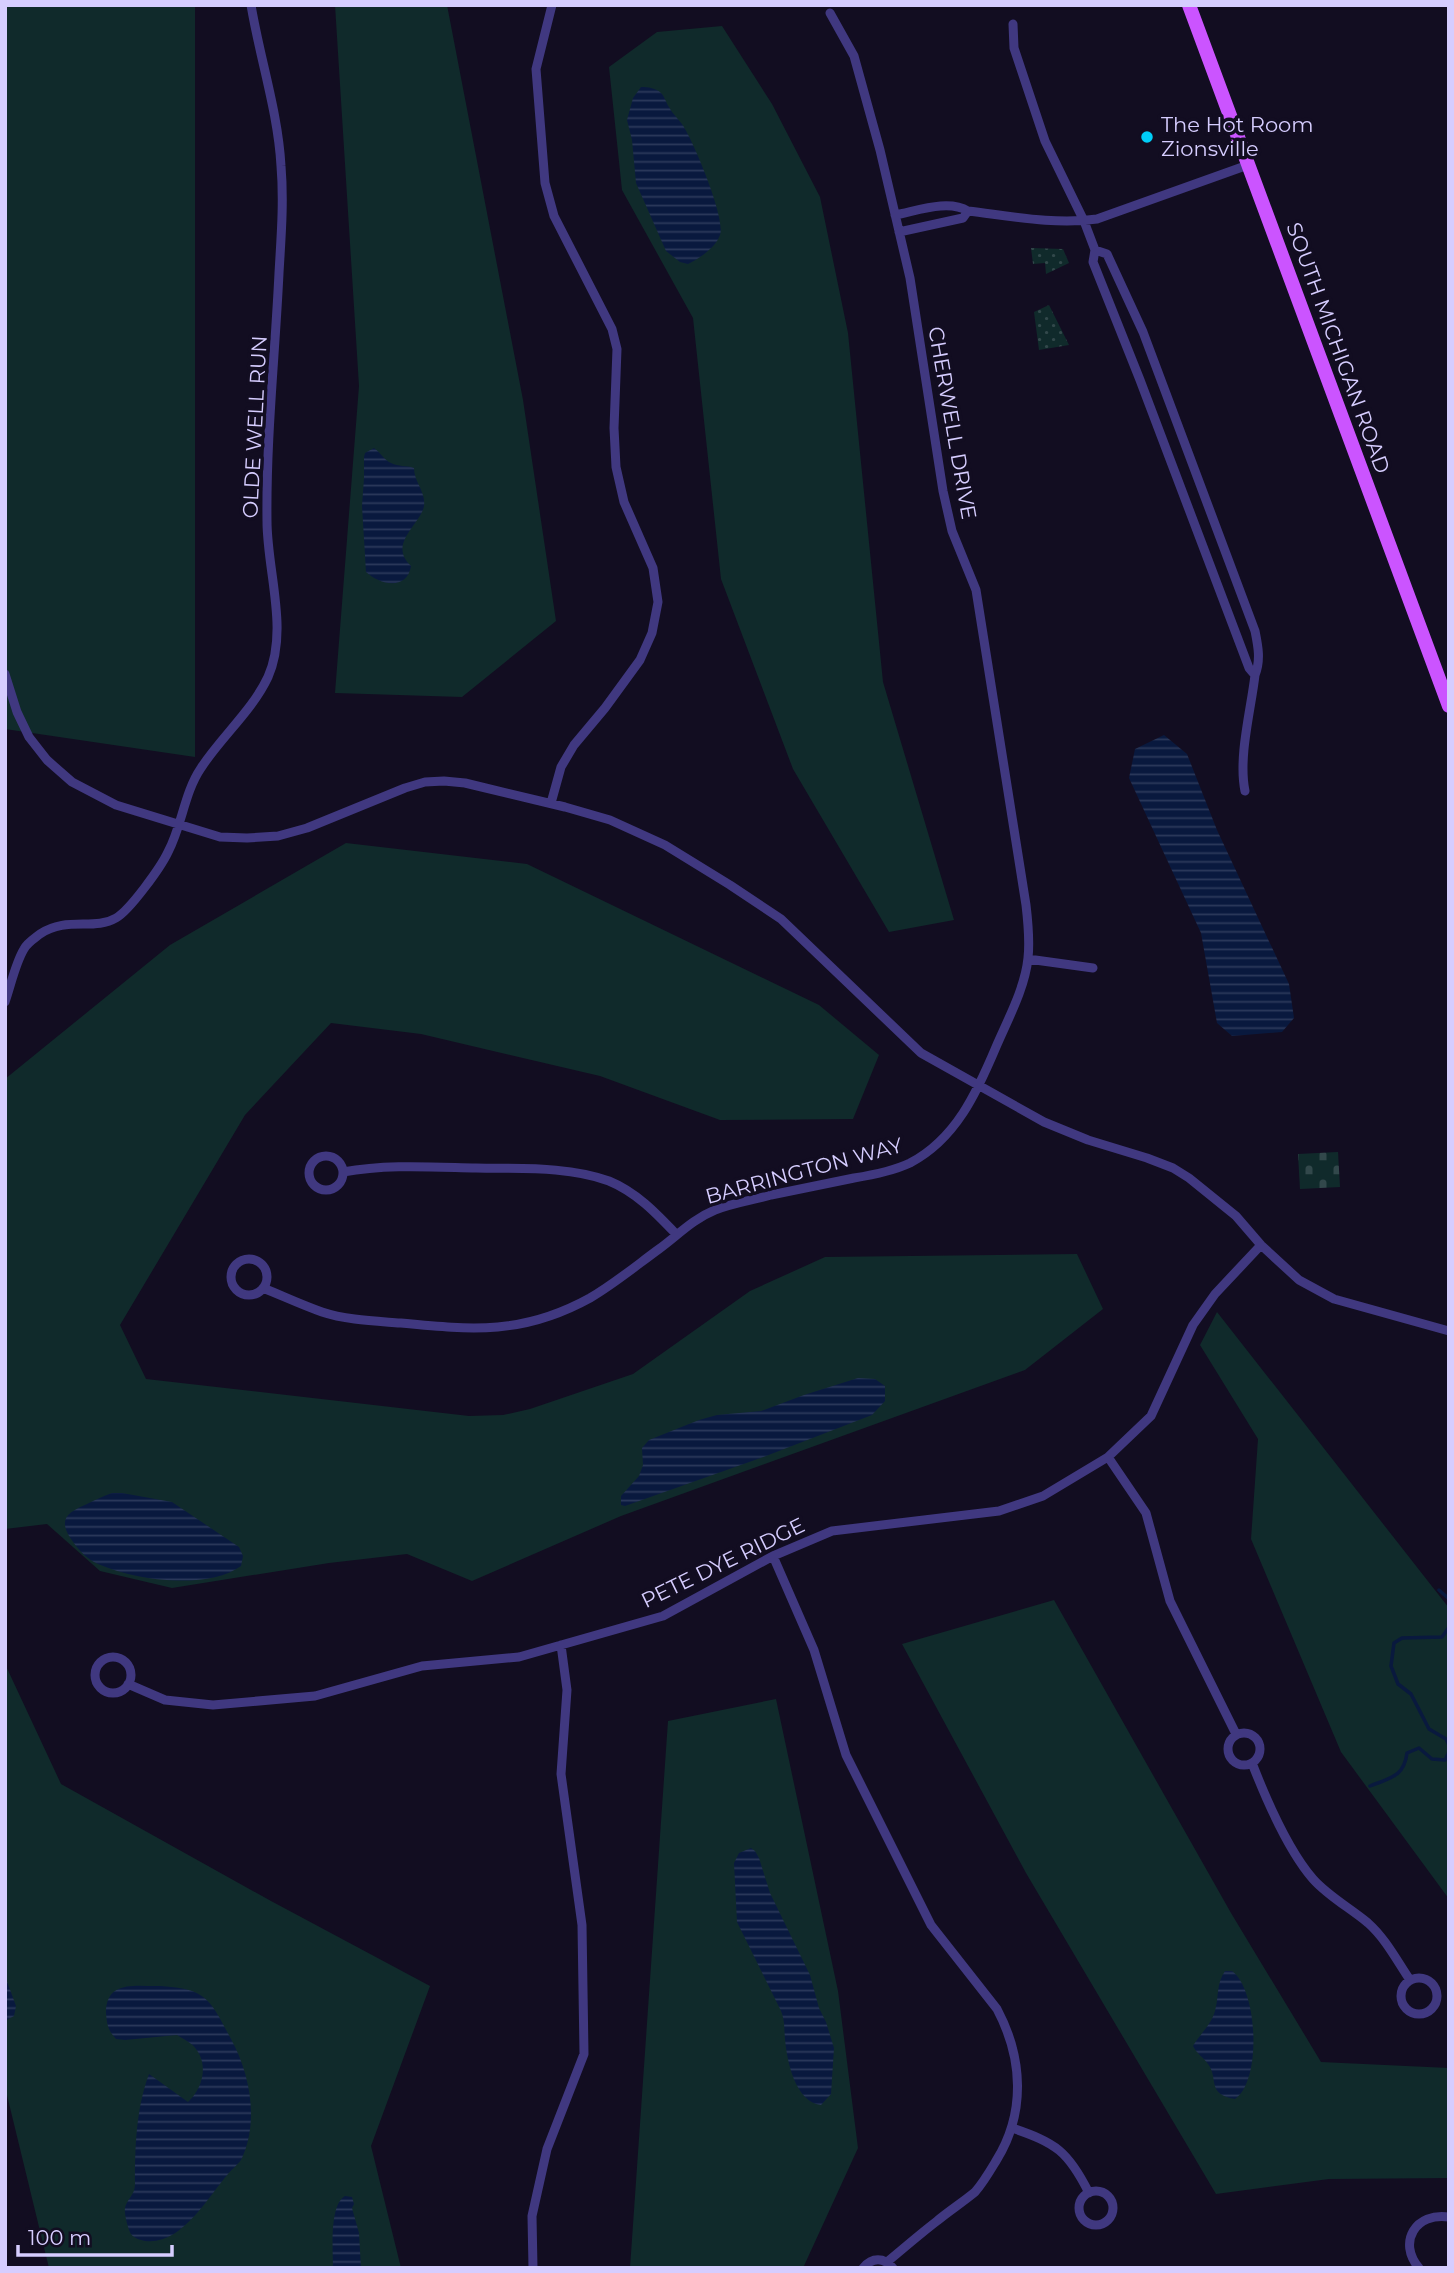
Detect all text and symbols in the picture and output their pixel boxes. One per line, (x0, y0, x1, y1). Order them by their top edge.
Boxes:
place label: The Hot Room Zionsville (1161, 112, 1314, 161)
marker: The Hot Room Zionsville (1139, 129, 1155, 145)
street label: SOUTH MICHIGAN ROAD (1281, 219, 1396, 477)
street label: CHERWELL DRIVE (923, 325, 982, 521)
street label: OLDE WELL RUN (237, 335, 272, 519)
street label: BARRINGTON WAY (703, 1132, 906, 1209)
street label: PETE DYE RIDGE (637, 1512, 809, 1613)
scale bar (18, 2214, 172, 2258)
text: 100 m (28, 2225, 91, 2250)

